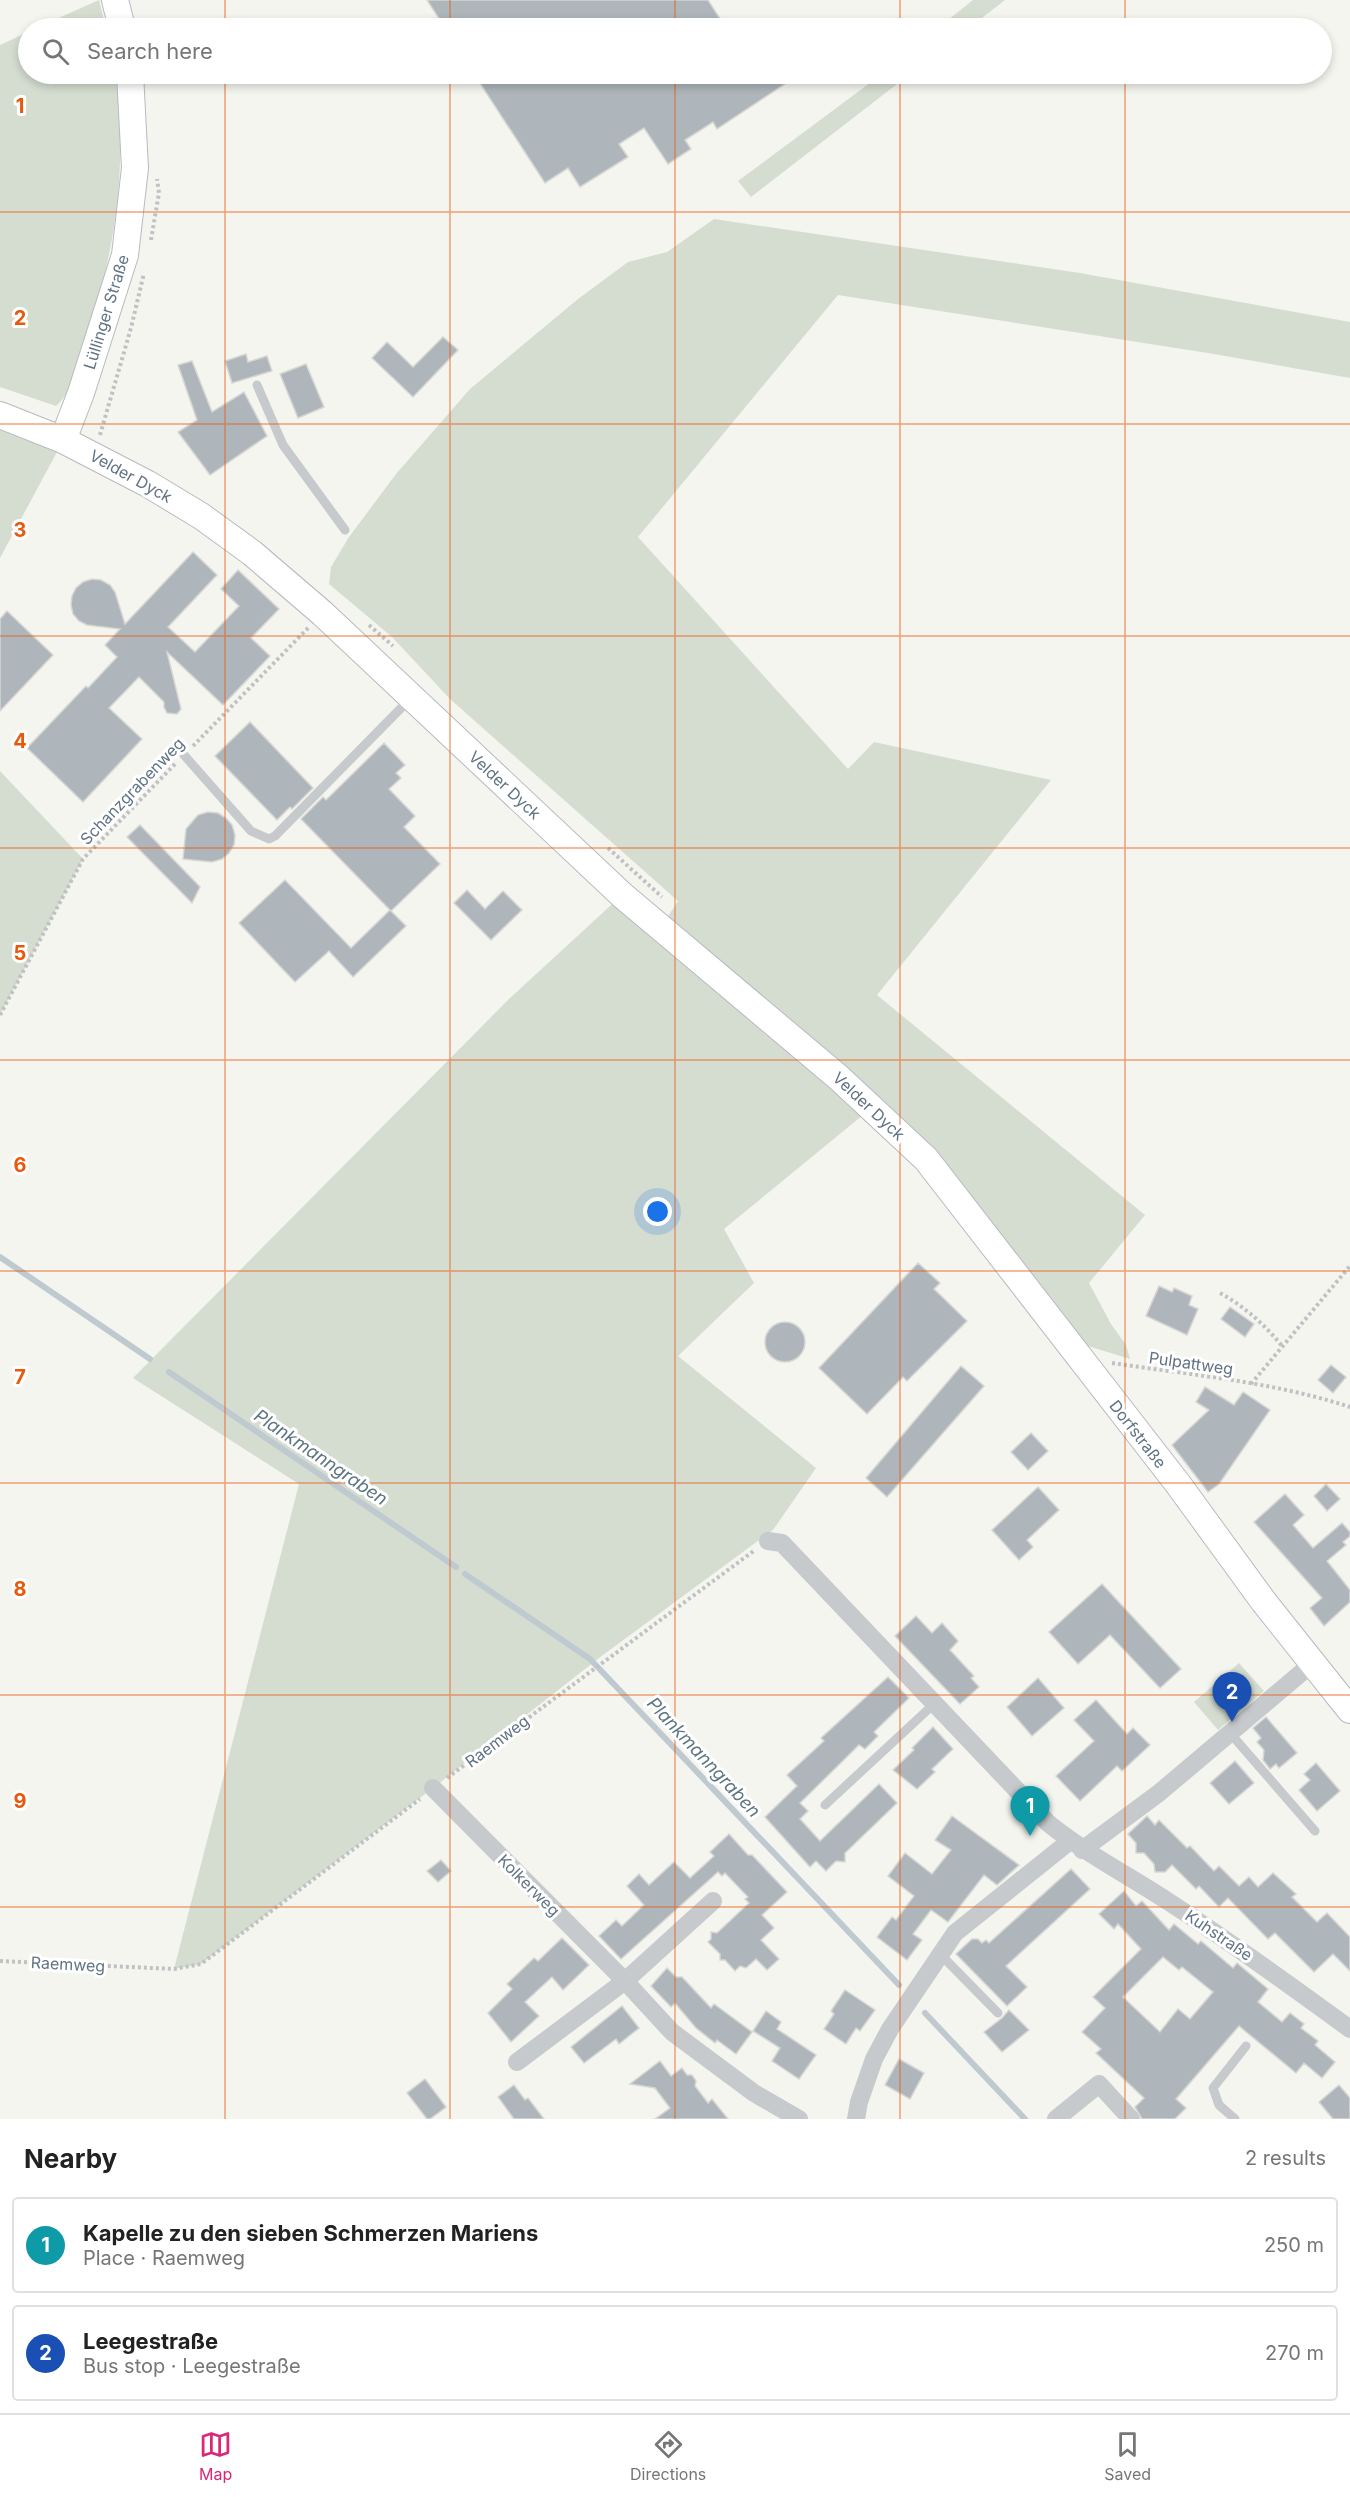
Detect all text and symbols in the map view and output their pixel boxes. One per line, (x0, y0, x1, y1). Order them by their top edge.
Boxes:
search box (18, 18, 1332, 84)
icon: search (39, 35, 72, 68)
text: Search here (87, 38, 213, 64)
text: 1 (16, 94, 24, 118)
street label: Lüllinger Straße (79, 252, 133, 372)
text: 2 (14, 306, 26, 330)
street label: Velder Dyck (86, 445, 176, 507)
text: 3 (14, 518, 26, 542)
text: 4 (13, 729, 27, 753)
street label: Schanzgrabenweg (76, 733, 188, 849)
street label: Velder Dyck (465, 747, 545, 824)
text: 5 (14, 941, 26, 965)
street label: Velder Dyck (829, 1068, 909, 1145)
text: 6 (14, 1153, 27, 1177)
your location (643, 1197, 672, 1226)
street label: Pulpattweg (1148, 1347, 1234, 1379)
text: 7 (14, 1365, 26, 1389)
street label: Dorfstraße (1105, 1396, 1171, 1472)
water label: Plankmanngraben (250, 1405, 392, 1509)
text: 8 (13, 1577, 27, 1601)
pin: 2 (1212, 1672, 1252, 1722)
water label: Plankmanngraben (643, 1693, 765, 1821)
street label: Raemweg (461, 1711, 533, 1771)
pin: 1 (1010, 1786, 1050, 1836)
text: 9 (14, 1789, 27, 1813)
street label: Kolkerweg (494, 1850, 564, 1920)
street label: Kuhstraße (1181, 1905, 1257, 1965)
street label: Raemweg (30, 1952, 106, 1976)
text: Nearby (24, 2143, 117, 2174)
text: 2 results (1245, 2146, 1326, 2170)
text: Kapelle zu den sieben Schmerzen Mariens (83, 2220, 538, 2246)
text: 1 (41, 2233, 50, 2257)
text: 250 m (1264, 2233, 1324, 2257)
text: Place · Raemweg (83, 2246, 245, 2270)
text: Leegestraße (83, 2328, 218, 2354)
text: 2 (39, 2341, 52, 2365)
text: 270 m (1265, 2341, 1324, 2365)
text: Bus stop · Leegestraße (83, 2354, 301, 2378)
tab: Map (199, 2428, 232, 2484)
tab: Directions (630, 2428, 706, 2484)
tab: Saved (1104, 2428, 1151, 2484)

